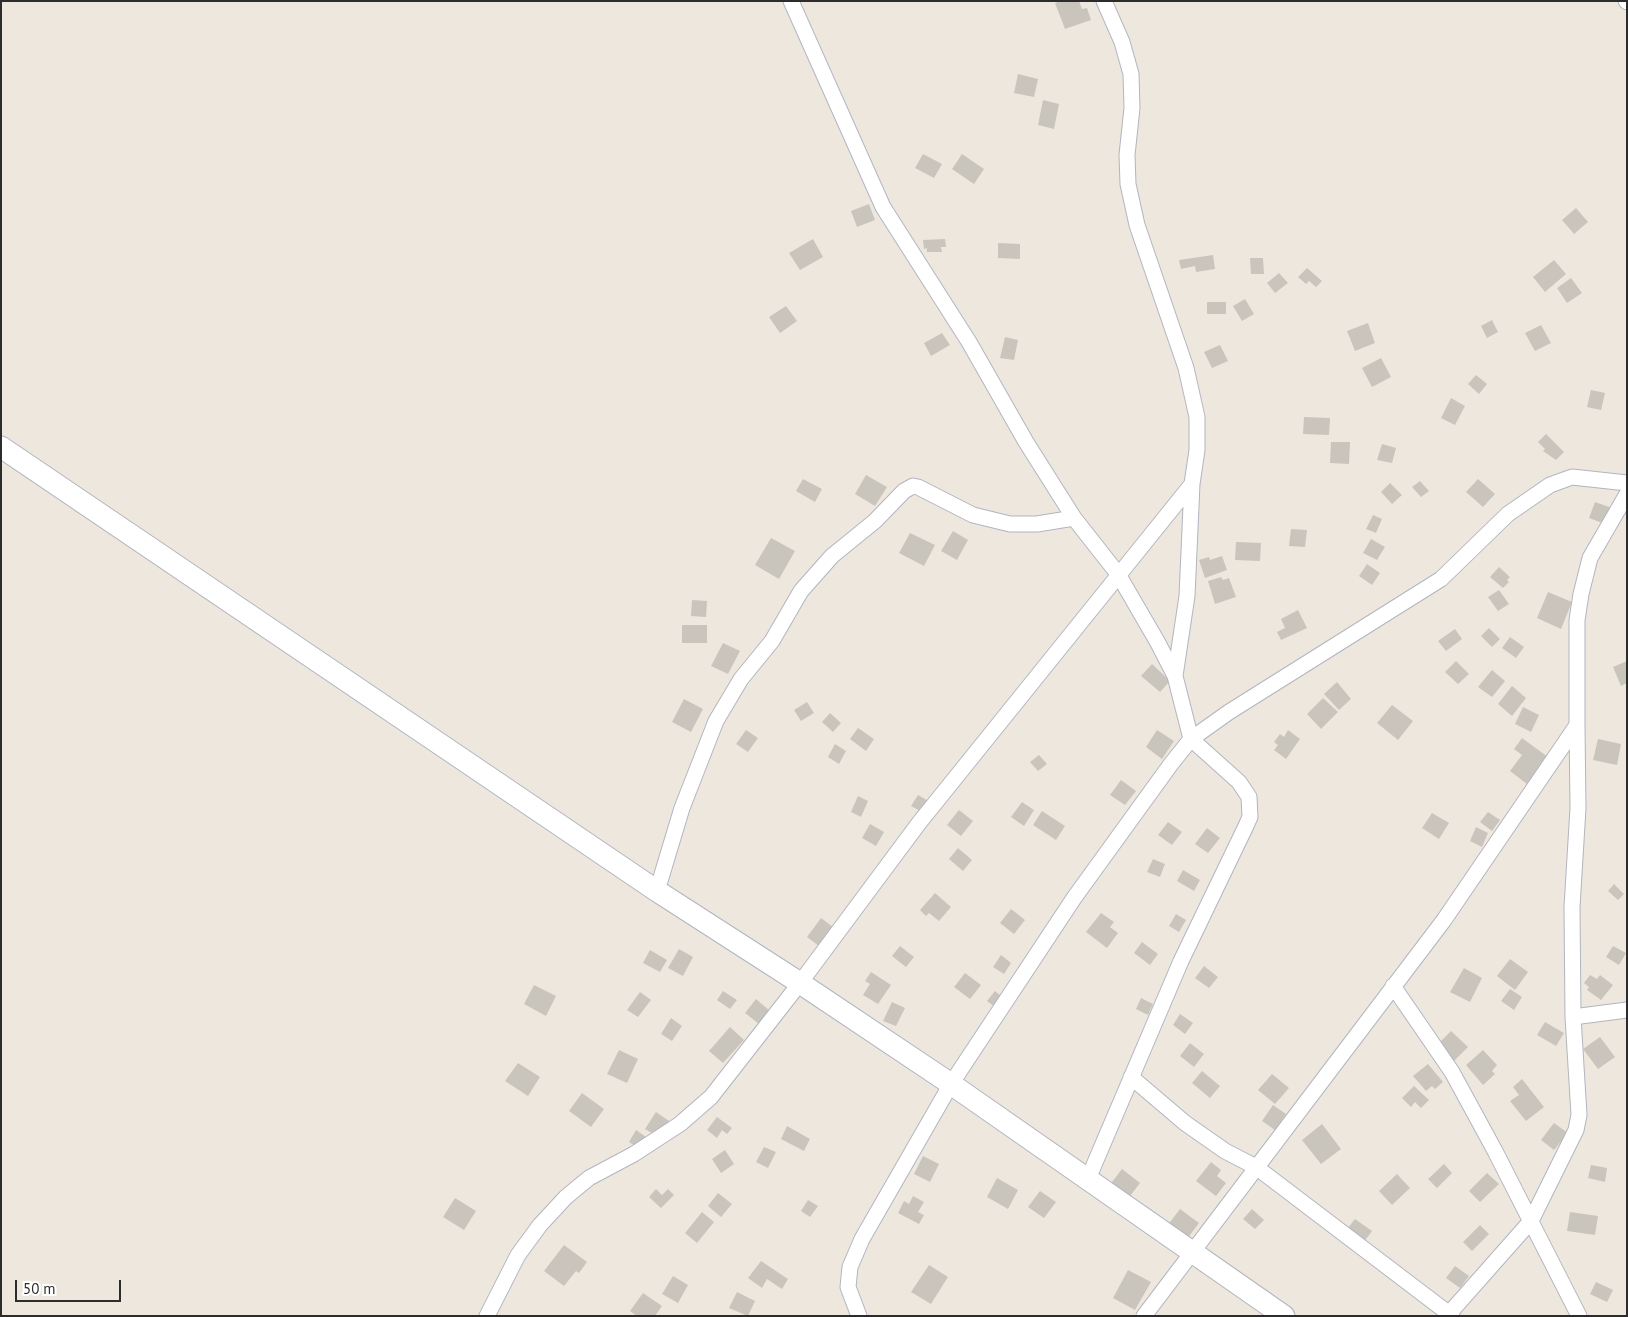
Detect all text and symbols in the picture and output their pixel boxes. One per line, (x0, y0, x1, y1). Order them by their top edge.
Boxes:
scale bar (18, 1270, 124, 1302)
text: 50 m (23, 1279, 56, 1298)

